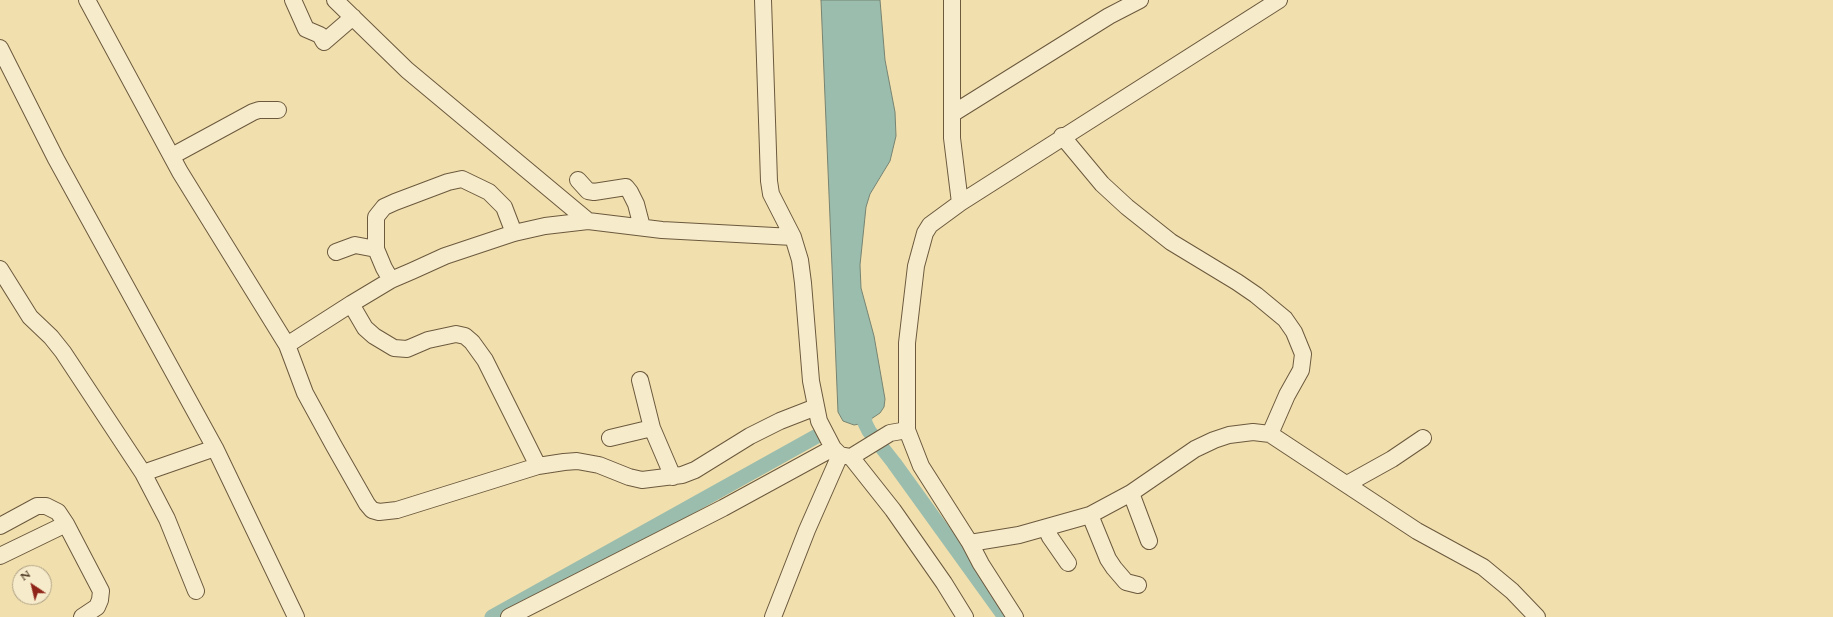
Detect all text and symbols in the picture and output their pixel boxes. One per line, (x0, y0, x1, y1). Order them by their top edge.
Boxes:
north arrow (12, 565, 52, 605)
text: N (17, 567, 34, 584)

